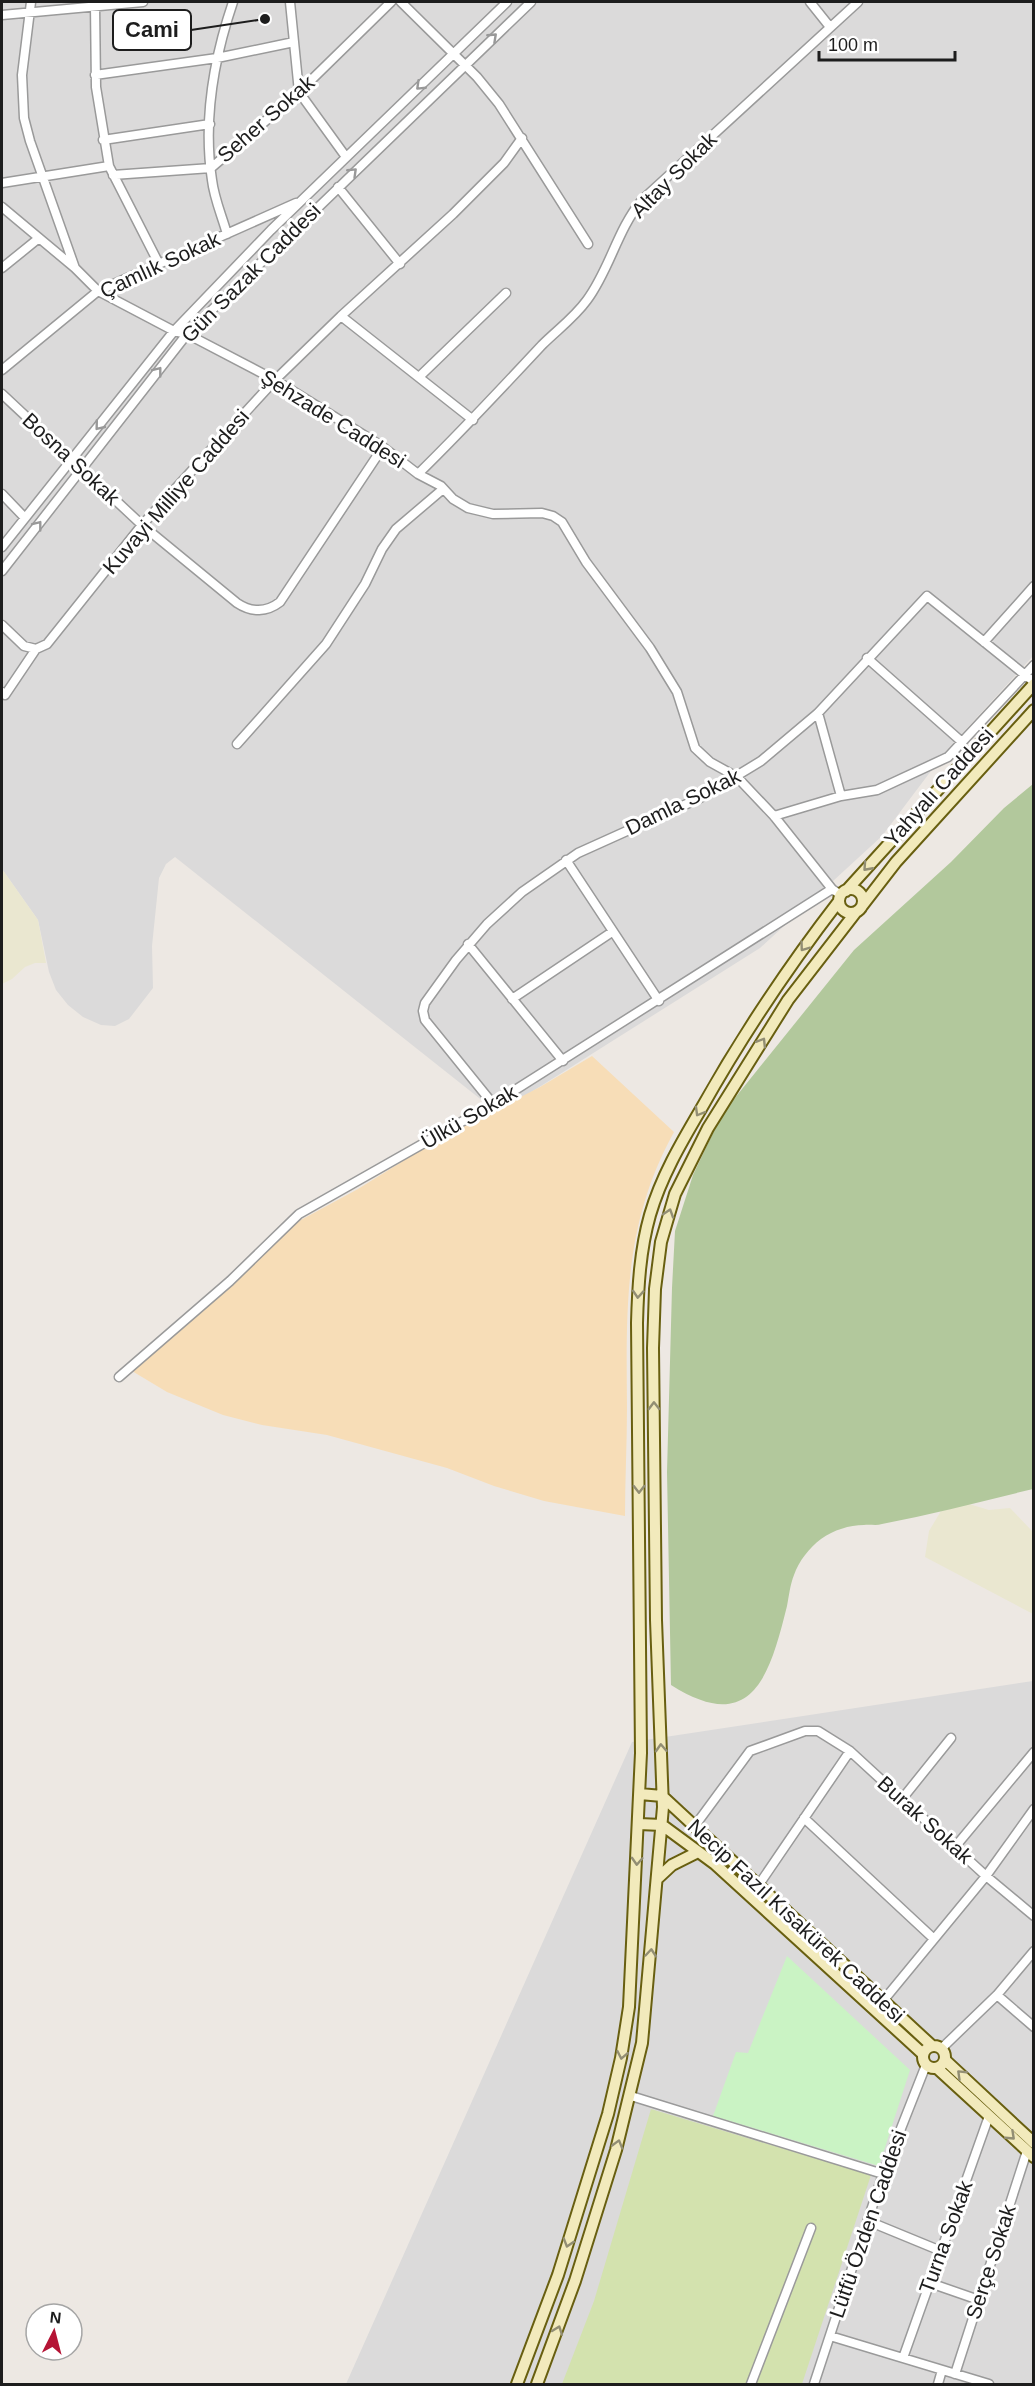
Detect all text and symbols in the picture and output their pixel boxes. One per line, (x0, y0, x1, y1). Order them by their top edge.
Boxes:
callout: Cami (113, 10, 191, 50)
text: Cami (125, 17, 179, 42)
scale bar (819, 24, 956, 62)
one-way arrow (486, 33, 497, 44)
text: 100 m (828, 35, 878, 55)
street label: Seher Sokak (213, 70, 319, 167)
one-way arrow (416, 78, 427, 89)
street label: Altay Sokak (626, 127, 721, 222)
one-way arrow (345, 169, 356, 180)
street label: Gün Sazak Caddesi (176, 198, 325, 347)
street label: Çamlık Sokak (96, 227, 224, 302)
street label: Şehzade Caddesi (257, 365, 410, 472)
one-way arrow (150, 367, 161, 378)
street label: Kuvayi Milliye Caddesi (98, 405, 253, 578)
street label: Bosna Sokak (18, 408, 125, 510)
one-way arrow (95, 419, 106, 430)
one-way arrow (30, 520, 41, 531)
street label: Yahyalı Caddesi (879, 723, 998, 851)
street label: Damla Sokak (622, 764, 744, 839)
one-way arrow (863, 860, 874, 871)
one-way arrow (800, 941, 811, 952)
one-way arrow (754, 1038, 766, 1048)
street label: Ülkü Sokak (417, 1080, 521, 1153)
one-way arrow (695, 1105, 706, 1116)
one-way arrow (662, 1208, 674, 1219)
one-way arrow (632, 1289, 645, 1298)
one-way arrow (648, 1402, 660, 1411)
one-way arrow (633, 1484, 645, 1493)
one-way arrow (655, 1744, 668, 1753)
street label: Burak Sokak (873, 1771, 978, 1868)
street label: Necip Fazıl Kısakürek Caddesi (684, 1814, 909, 2027)
one-way arrow (631, 1857, 644, 1866)
one-way arrow (644, 1948, 657, 1957)
one-way arrow (616, 2050, 629, 2060)
one-way arrow (957, 2070, 967, 2081)
street label: Lütfü Özden Caddesi (825, 2127, 911, 2321)
one-way arrow (1004, 2129, 1015, 2140)
one-way arrow (611, 2139, 623, 2150)
street label: Turna Sokak (914, 2177, 977, 2296)
street label: Serçe Sokak (961, 2201, 1020, 2322)
one-way arrow (563, 2237, 575, 2248)
north arrow (24, 2302, 84, 2362)
text: N (49, 2309, 62, 2327)
one-way arrow (551, 2325, 563, 2336)

